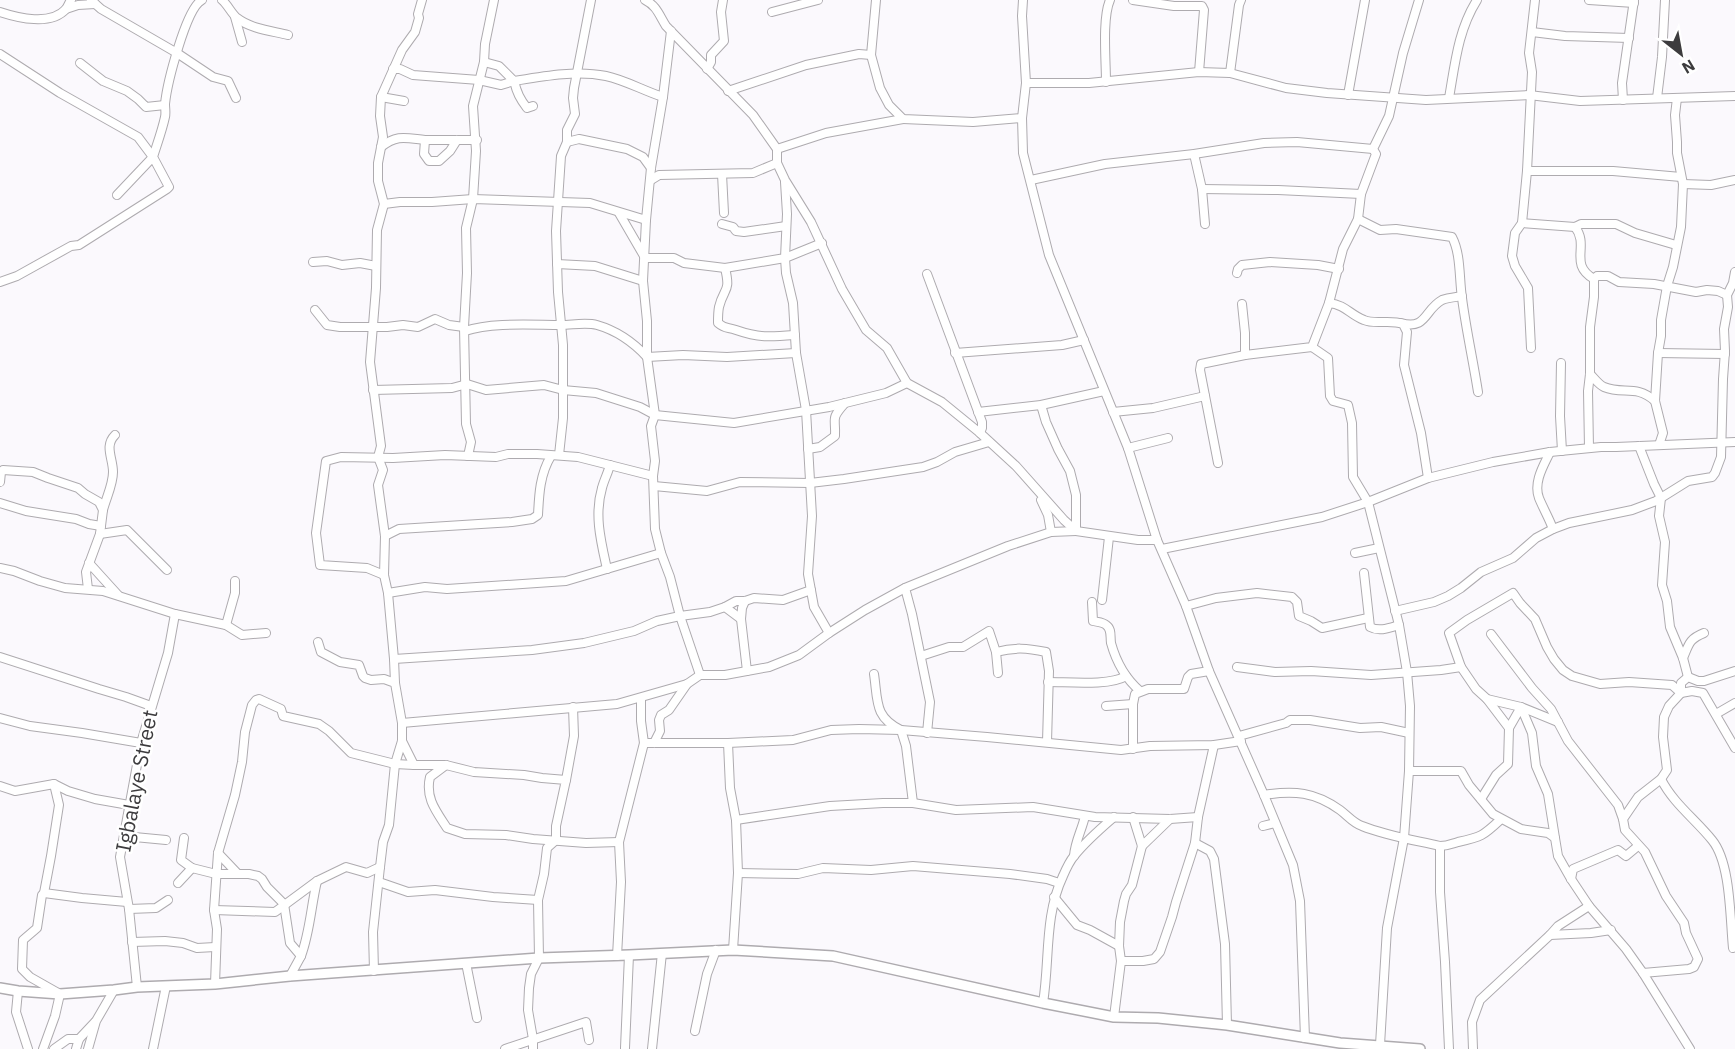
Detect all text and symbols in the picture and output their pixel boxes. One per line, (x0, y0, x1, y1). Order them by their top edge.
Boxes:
north arrow (1651, 24, 1711, 84)
text: N (1679, 55, 1699, 78)
street label: Igbalaye Street (109, 707, 164, 854)

